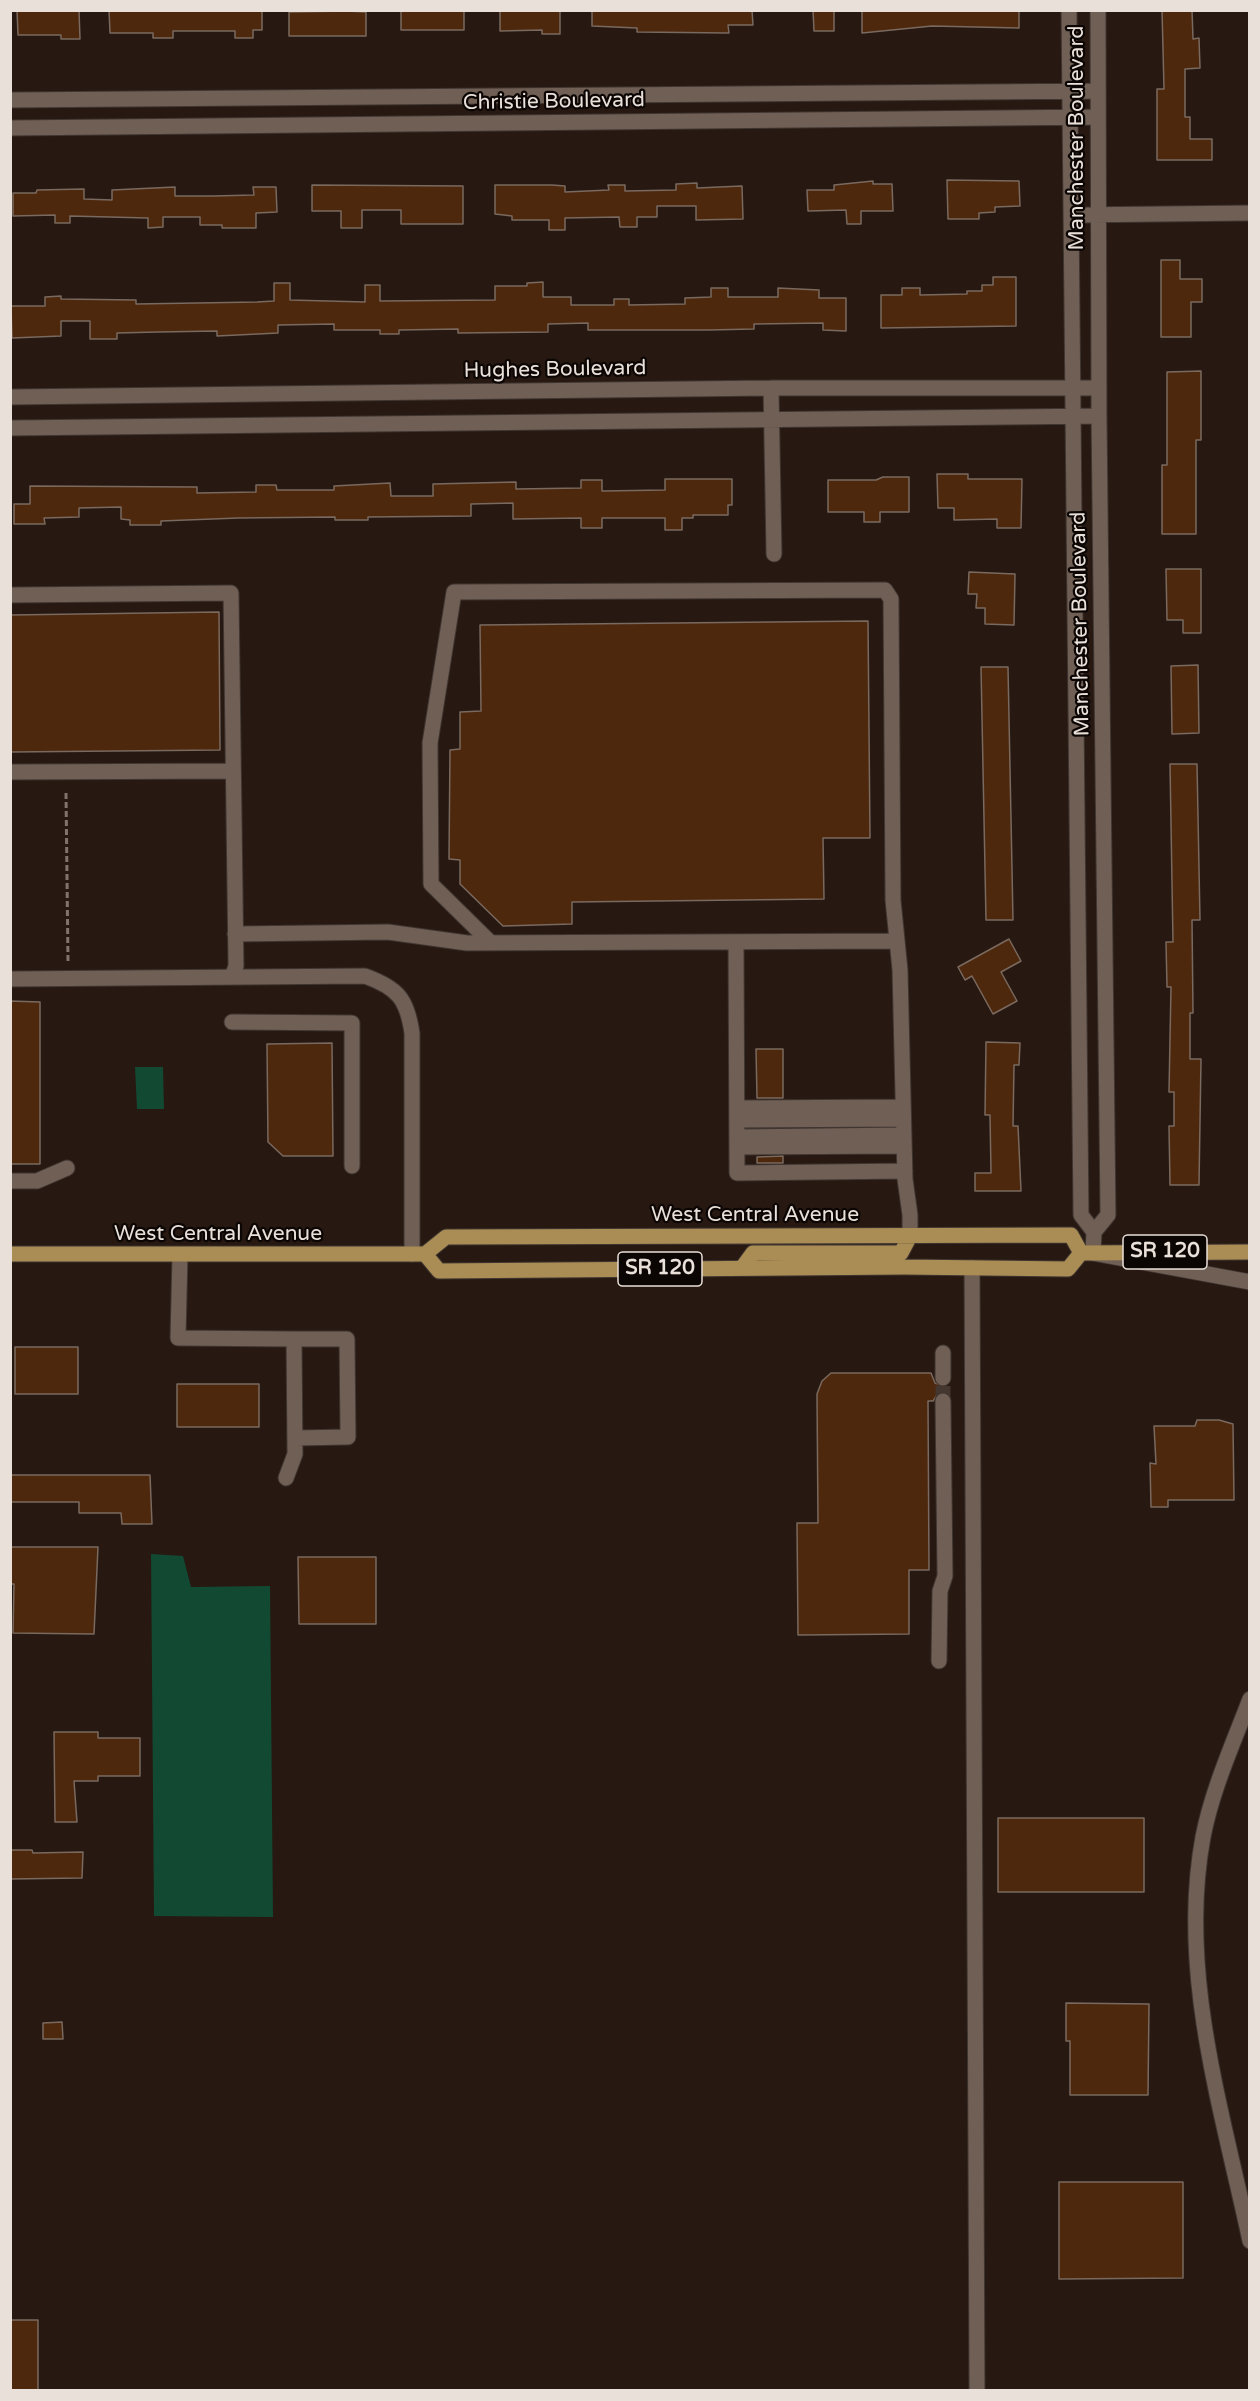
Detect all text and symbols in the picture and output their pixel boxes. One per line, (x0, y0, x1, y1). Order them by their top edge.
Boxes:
street label: Manchester Boulevard (1064, 26, 1090, 250)
street label: Christie Boulevard (463, 88, 645, 116)
street label: Hughes Boulevard (463, 356, 647, 384)
street label: Manchester Boulevard (1066, 511, 1096, 737)
street label: West Central Avenue (651, 1202, 859, 1228)
street label: West Central Avenue (114, 1221, 322, 1247)
road number: SR 120 (1123, 1235, 1207, 1269)
road number: SR 120 (618, 1252, 702, 1286)

